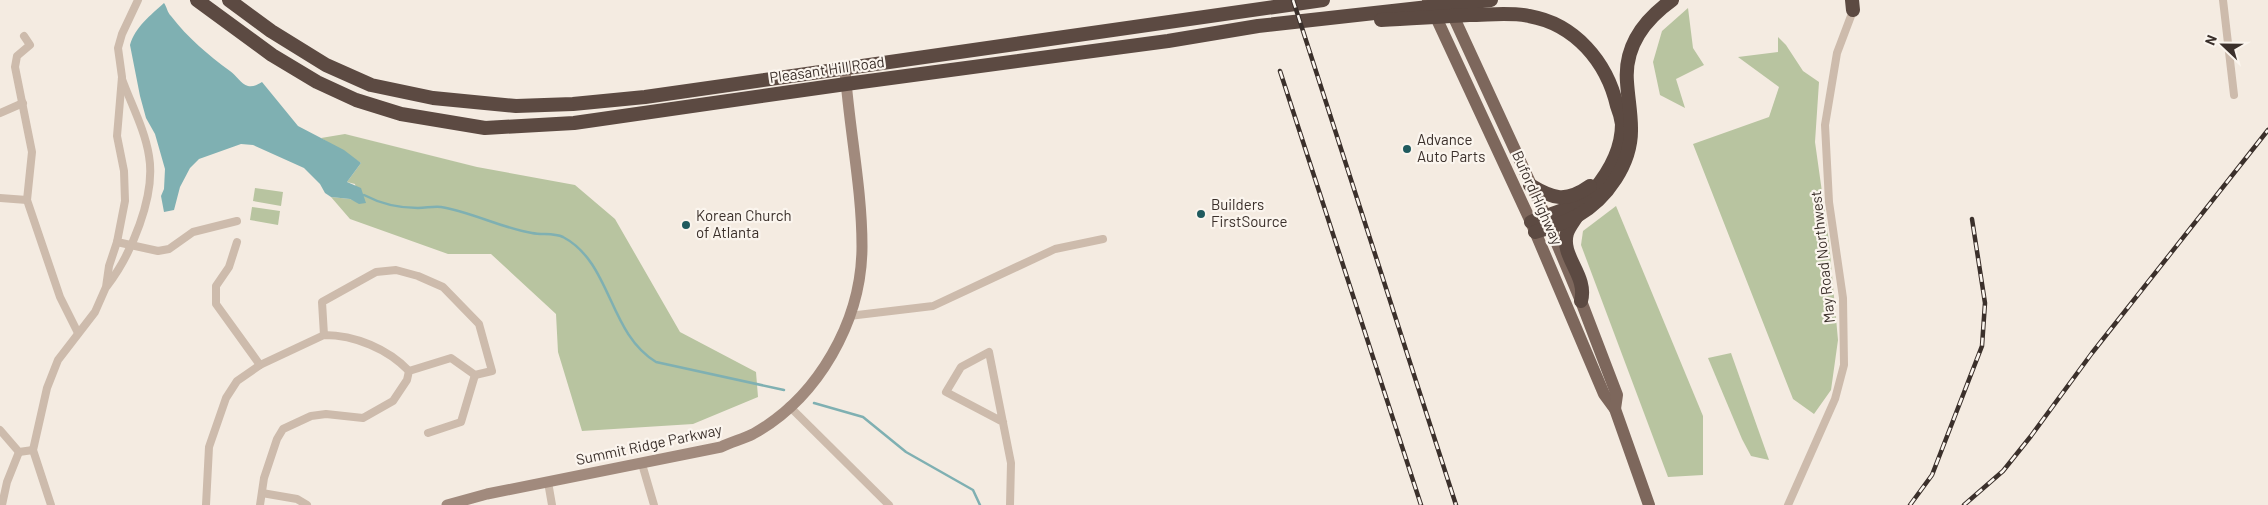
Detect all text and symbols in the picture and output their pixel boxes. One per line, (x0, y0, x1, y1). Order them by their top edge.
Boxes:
north arrow (2198, 20, 2248, 70)
text: N (2201, 32, 2220, 47)
street label: Pleasant Hill Road (768, 52, 886, 86)
place label: Advance Auto Parts (1417, 130, 1485, 165)
marker: Advance Auto Parts (1401, 143, 1413, 155)
street label: Buford Highway (1509, 148, 1567, 248)
street label: May Road Northwest (1806, 190, 1838, 324)
place label: Builders FirstSource (1211, 195, 1288, 230)
place label: Korean Church of Atlanta (696, 206, 792, 241)
marker: Builders FirstSource (1195, 208, 1207, 220)
marker: Korean Church of Atlanta (680, 219, 692, 231)
street label: Summit Ridge Parkway (574, 420, 723, 468)

